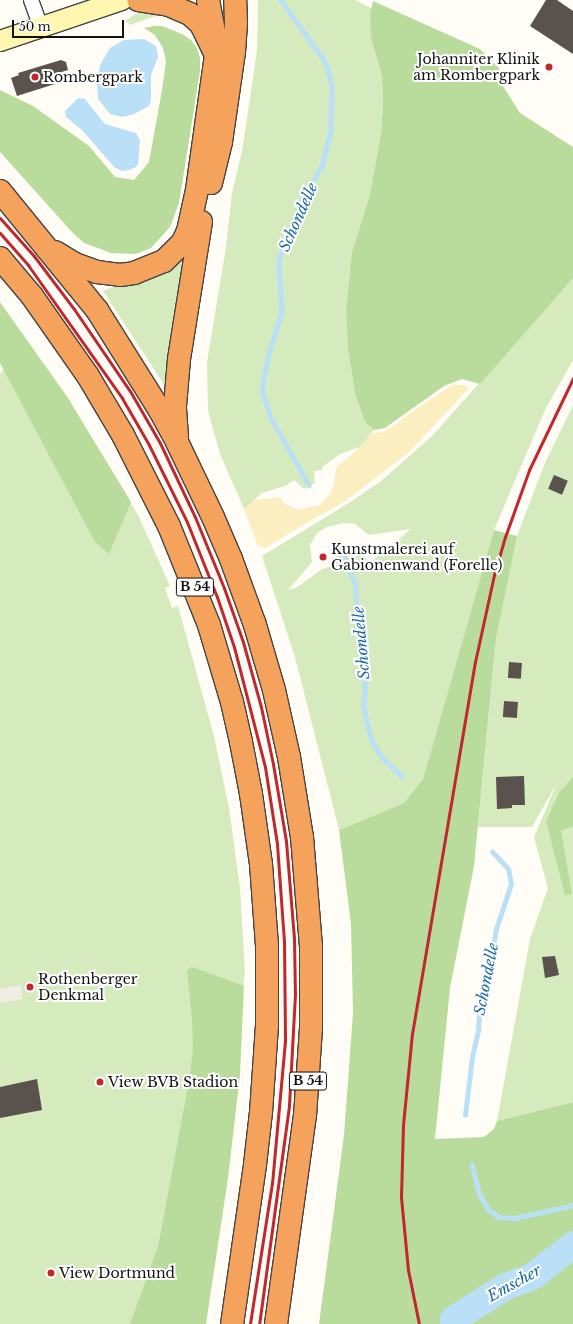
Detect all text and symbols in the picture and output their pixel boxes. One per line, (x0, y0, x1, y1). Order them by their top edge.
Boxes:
scale bar (14, 12, 126, 38)
text: 50 m (19, 19, 51, 34)
place label: Johanniter Klinik am Rombergpark (413, 51, 540, 84)
marker: Johanniter Klinik am Rombergpark (543, 61, 555, 73)
place label: Rombergpark (43, 69, 143, 85)
marker: Rombergpark (30, 72, 40, 82)
water label: Schondelle (275, 180, 321, 254)
place label: Kunstmalerei auf Gabionenwand (Forelle) (331, 541, 502, 574)
marker: Kunstmalerei auf Gabionenwand (Forelle) (318, 552, 328, 562)
road number: B 54 (175, 576, 215, 598)
water label: Schondelle (349, 606, 373, 680)
water label: Schondelle (470, 941, 502, 1017)
place label: Rothenberger Denkmal (38, 971, 138, 1004)
marker: Rothenberger Denkmal (25, 982, 35, 992)
road number: B 54 (288, 1070, 328, 1092)
place label: View BVB Stadion (108, 1074, 239, 1090)
marker: View BVB Stadion (95, 1077, 105, 1087)
water label: Emscher (484, 1261, 544, 1305)
place label: View Dortmund (59, 1265, 175, 1281)
marker: View Dortmund (46, 1268, 56, 1278)

